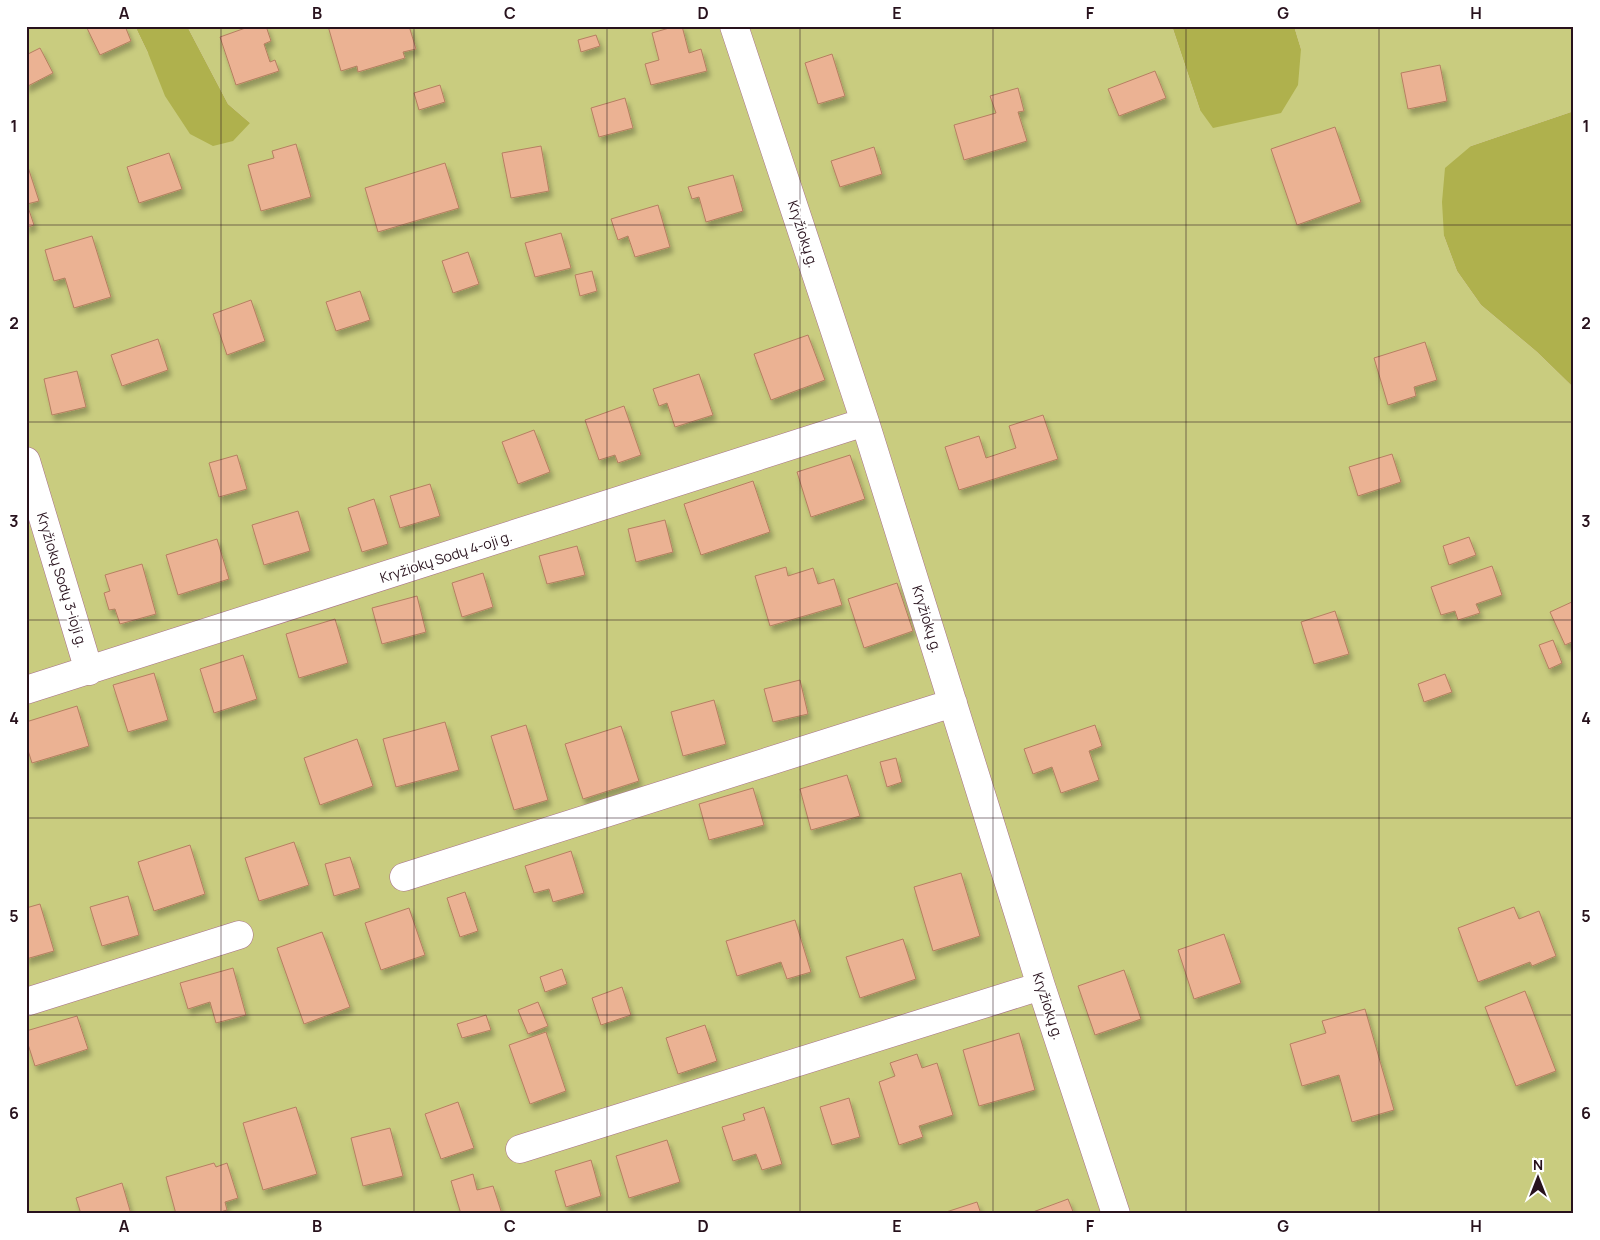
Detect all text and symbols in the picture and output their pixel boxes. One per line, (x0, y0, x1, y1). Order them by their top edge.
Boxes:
text: A (119, 2, 130, 24)
text: B (312, 2, 322, 24)
text: C (504, 2, 516, 24)
text: D (697, 2, 709, 24)
text: E (892, 2, 902, 24)
text: F (1086, 2, 1095, 24)
text: G (1277, 2, 1289, 24)
text: H (1470, 2, 1482, 24)
text: 1 (10, 115, 18, 137)
text: 1 (1582, 115, 1590, 137)
street label: Kryžiokų g. (784, 198, 823, 270)
text: 2 (9, 312, 19, 334)
text: 2 (1581, 312, 1591, 334)
text: 3 (9, 510, 19, 532)
street label: Kryžiokų Sodų 3-ioji g. (33, 510, 92, 650)
text: 3 (1581, 510, 1591, 532)
street label: Kryžiokų Sodų 4-oji g. (377, 526, 514, 587)
street label: Kryžiokų g. (908, 583, 947, 655)
text: 4 (9, 707, 19, 729)
text: 4 (1581, 707, 1591, 729)
text: 5 (9, 905, 19, 927)
text: 5 (1581, 905, 1591, 927)
street label: Kryžiokų g. (1029, 970, 1068, 1042)
text: 6 (9, 1102, 19, 1124)
text: 6 (1581, 1102, 1591, 1124)
north arrow (1512, 1152, 1562, 1202)
text: N (1533, 1155, 1543, 1174)
text: A (119, 1215, 130, 1237)
text: B (312, 1215, 322, 1237)
text: C (504, 1215, 516, 1237)
text: D (697, 1215, 709, 1237)
text: E (892, 1215, 902, 1237)
text: F (1086, 1215, 1095, 1237)
text: G (1277, 1215, 1289, 1237)
text: H (1470, 1215, 1482, 1237)

